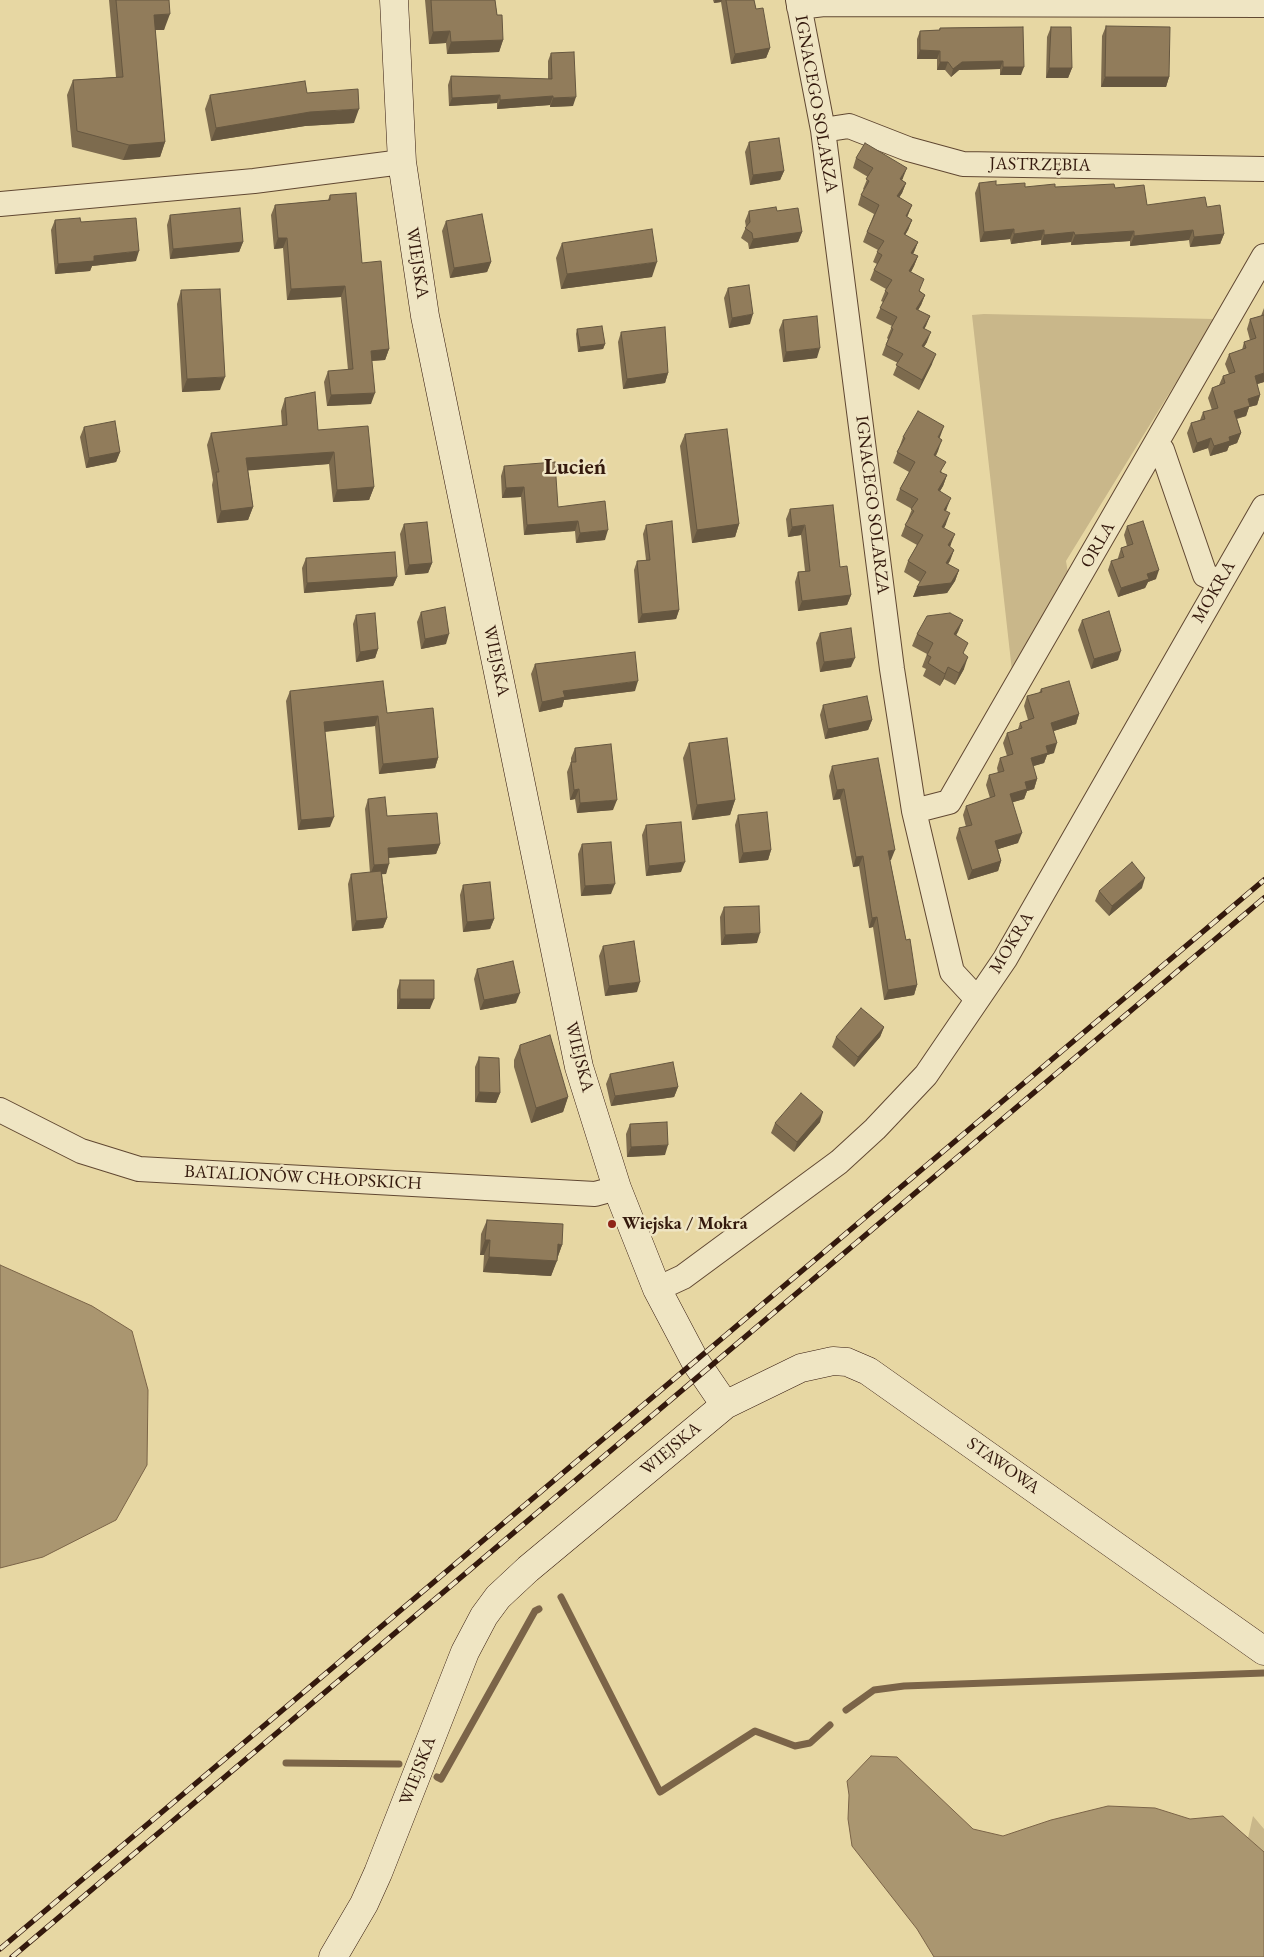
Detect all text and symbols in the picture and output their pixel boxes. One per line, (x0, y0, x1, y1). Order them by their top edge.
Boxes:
street label: IGNACEGO SOLARZA (790, 13, 842, 195)
street label: JASTRZĘBIA (989, 153, 1091, 177)
street label: WIEJSKA (401, 226, 433, 300)
street label: IGNACEGO SOLARZA (850, 414, 894, 596)
district label: Lucień (544, 455, 606, 481)
street label: ORLA (1076, 518, 1120, 572)
street label: MOKRA (1188, 557, 1240, 627)
street label: WIEJSKA (478, 624, 514, 698)
street label: MOKRA (985, 908, 1039, 978)
street label: WIEJSKA (560, 1019, 598, 1095)
street label: BATALIONÓW CHŁOPSKICH (184, 1161, 422, 1195)
place label: Wiejska / Mokra (622, 1213, 748, 1235)
marker: Wiejska / Mokra (606, 1218, 618, 1230)
street label: WIEJSKA (636, 1418, 706, 1480)
street label: STAWOWA (962, 1433, 1044, 1499)
street label: WIEJSKA (395, 1734, 441, 1808)

